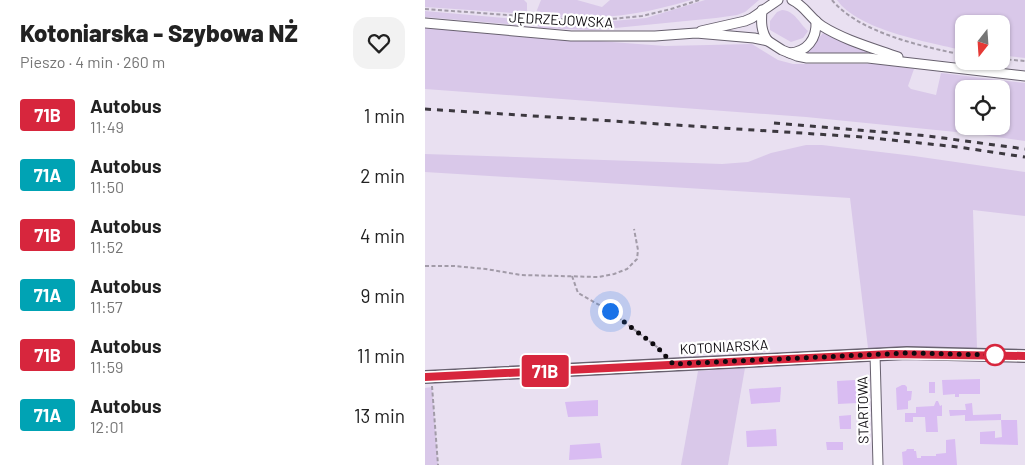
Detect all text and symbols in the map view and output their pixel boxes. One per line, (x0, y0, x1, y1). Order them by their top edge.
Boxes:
street label: JĘDRZEJOWSKA (509, 8, 614, 31)
north arrow (955, 15, 1010, 70)
map controls (955, 15, 1010, 135)
button: heart (353, 17, 405, 69)
text: Kotoniarska - Szybowa NŻ (20, 18, 298, 47)
text: Pieszo · 4 min · 260 m (20, 52, 165, 71)
button: locate (955, 80, 1010, 135)
text: Autobus (90, 94, 161, 117)
text: 71B (34, 104, 61, 126)
text: 1 min (364, 104, 405, 127)
text: 11:49 (90, 117, 124, 136)
text: Autobus (90, 154, 161, 177)
text: 71A (34, 164, 61, 186)
text: 2 min (360, 164, 405, 187)
text: 11:50 (90, 177, 124, 196)
text: Autobus (90, 214, 161, 237)
text: 71B (34, 224, 61, 246)
text: 4 min (360, 224, 405, 247)
text: 11:52 (90, 237, 123, 256)
text: Autobus (90, 274, 161, 297)
text: 71A (34, 284, 61, 306)
text: 9 min (361, 284, 405, 307)
text: 11:57 (90, 297, 122, 316)
your location (598, 299, 623, 324)
text: Autobus (90, 334, 161, 357)
street label: KOTONIARSKA (679, 336, 769, 357)
text: 71B (34, 344, 61, 366)
text: 11 min (357, 344, 405, 367)
unlabelled marker (984, 344, 1006, 366)
line badge: 71B (516, 355, 574, 387)
text: 11:59 (90, 357, 123, 376)
text: 71B (532, 360, 558, 382)
street label: STARTOWA (853, 376, 872, 444)
text: Autobus (90, 394, 161, 417)
text: 71A (34, 404, 61, 426)
text: 13 min (354, 404, 405, 427)
text: 12:01 (90, 417, 124, 436)

